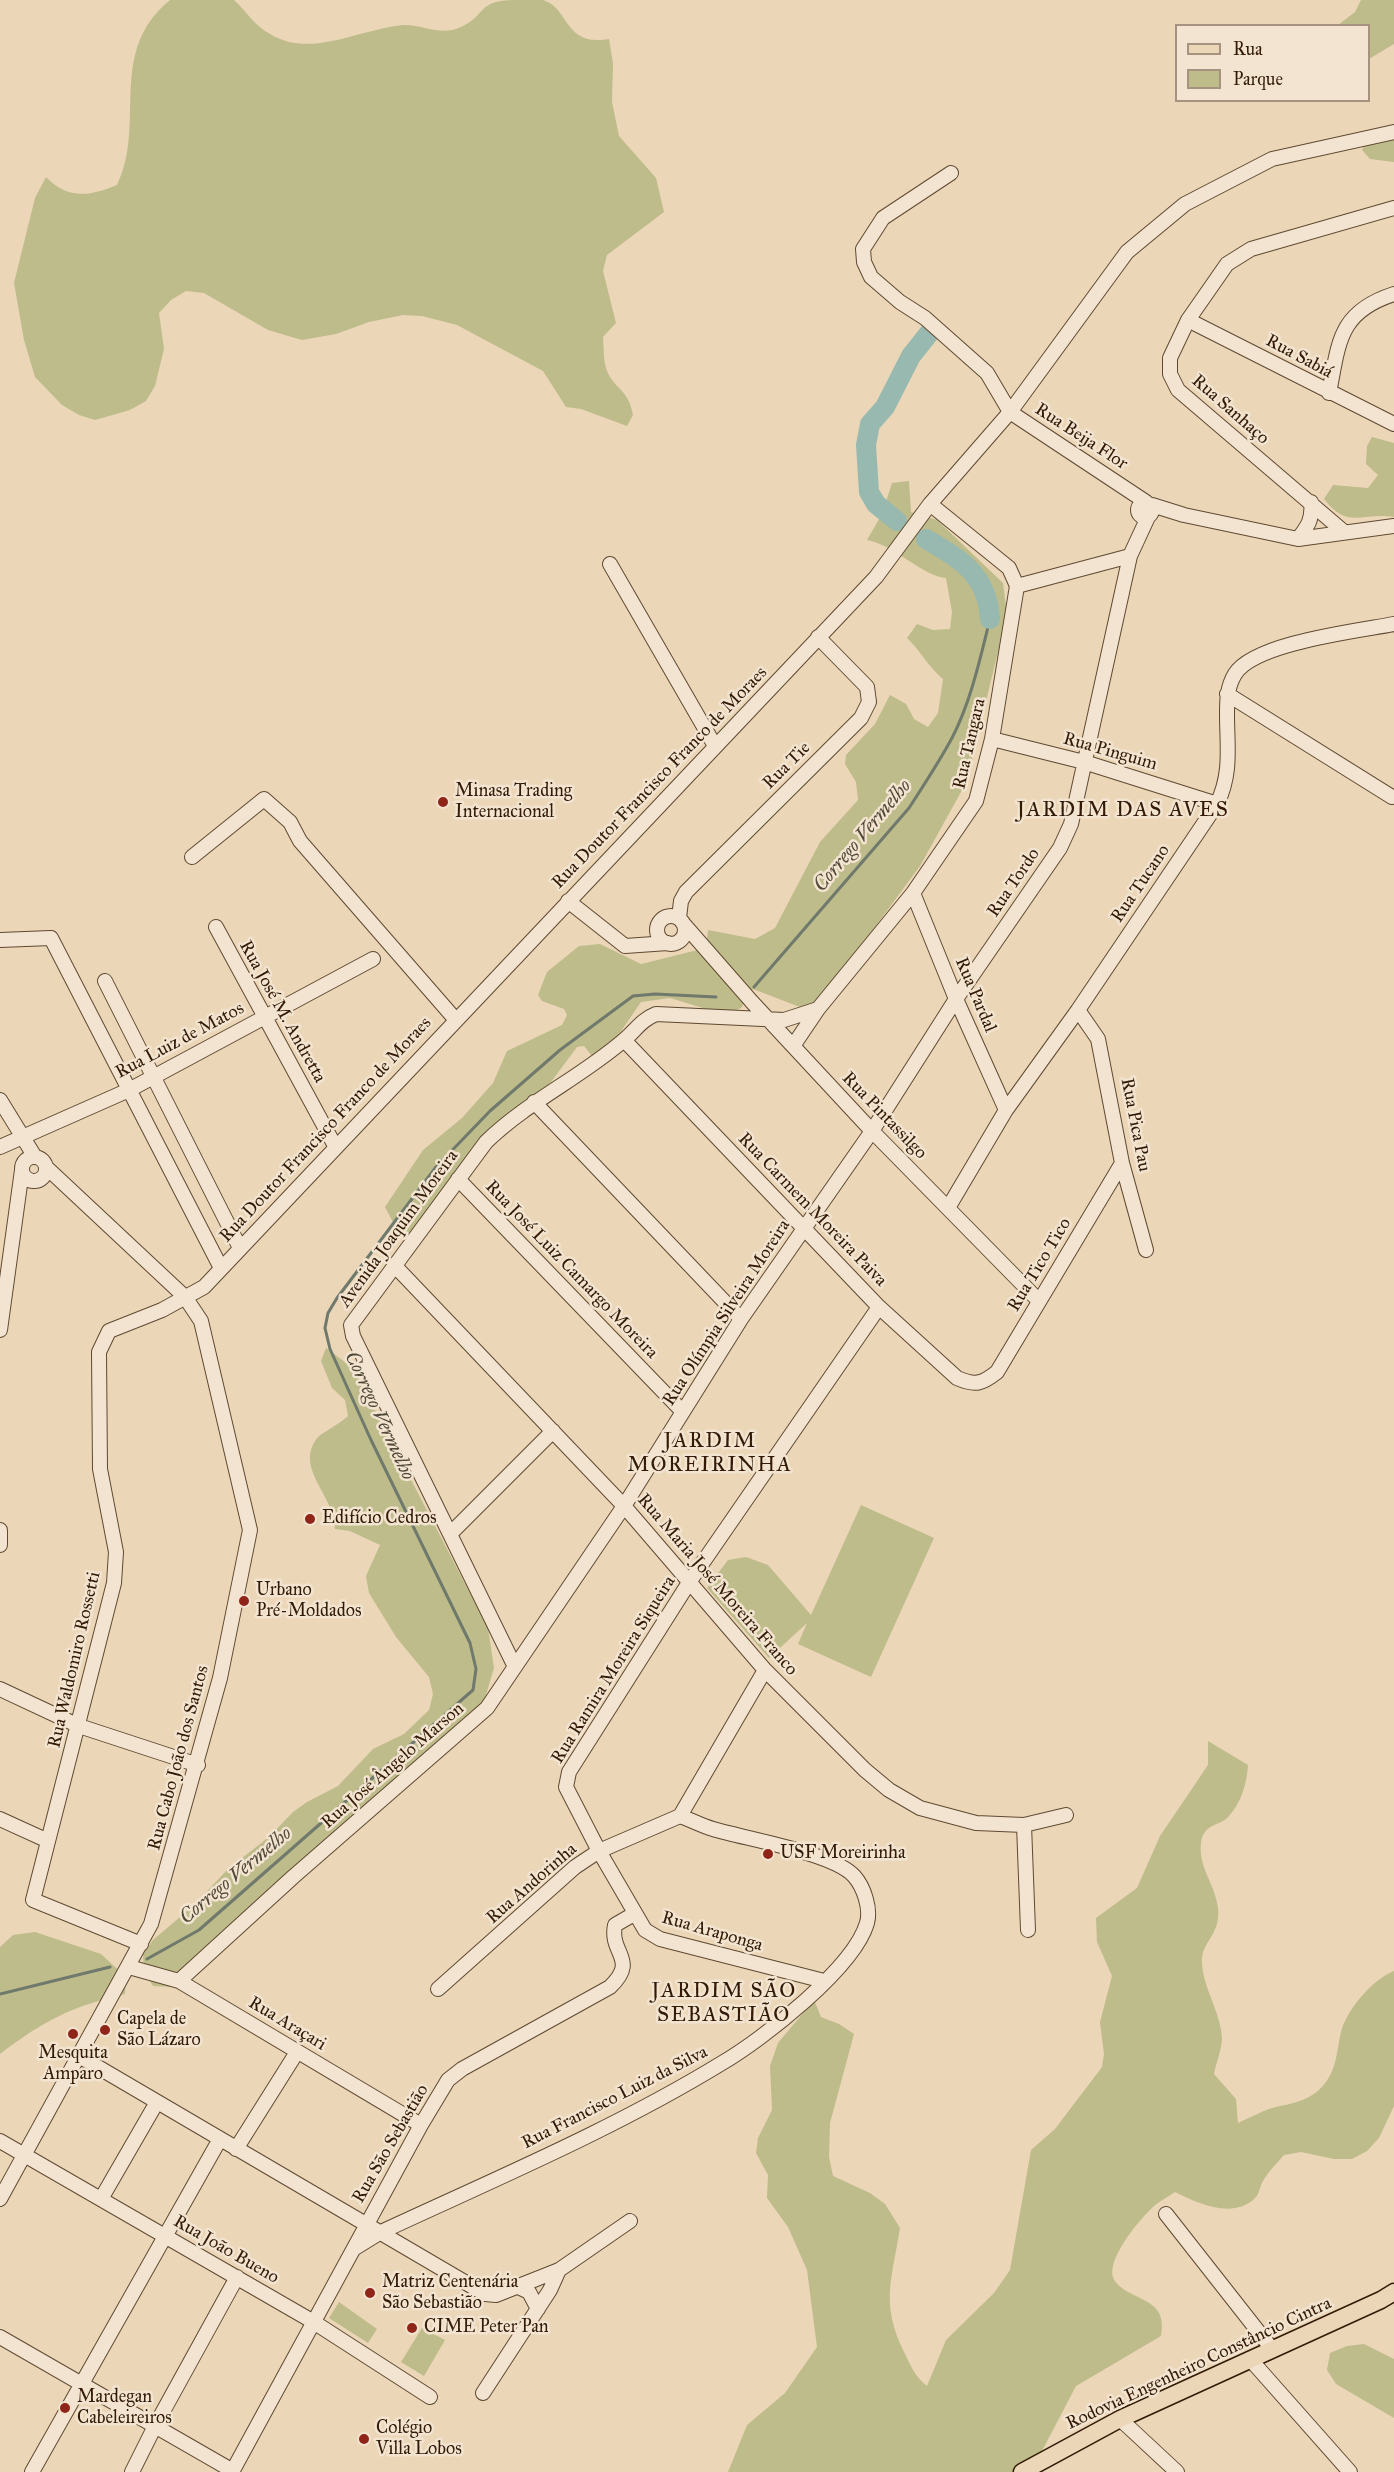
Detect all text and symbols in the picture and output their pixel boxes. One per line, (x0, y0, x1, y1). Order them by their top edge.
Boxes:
legend (1175, 24, 1370, 102)
text: Rua (1233, 38, 1263, 60)
text: Parque (1233, 68, 1283, 90)
street label: Rua Sabiá (1262, 330, 1336, 384)
street label: Rua Sanhaço (1187, 370, 1273, 450)
street label: Rua Beija Flor (1031, 399, 1131, 475)
street label: Rua Doutor Francisco Franco de Moraes (548, 662, 772, 894)
street label: Rua Tangara (949, 696, 991, 792)
street label: Rua Pinguim (1060, 728, 1160, 776)
street label: Rua Tie (759, 738, 815, 794)
water label: Corrego Vermelho (809, 775, 917, 897)
place label: Minasa Trading Internacional (455, 781, 572, 824)
marker: Minasa Trading Internacional (436, 795, 450, 809)
district label: JARDIM DAS AVES (1017, 798, 1229, 824)
street label: Rua Tucano (1107, 841, 1175, 927)
street label: Rua Tordo (983, 844, 1045, 922)
street label: Rua José M. Andretta (234, 937, 330, 1087)
street label: Rua Pardal (950, 954, 1000, 1036)
street label: Rua Luiz de Matos (112, 998, 248, 1084)
street label: Rua Doutor Francisco Franco de Moraes (216, 1013, 436, 1247)
street label: Rua Pintassilgo (837, 1068, 931, 1164)
street label: Rua Pica Pau (1115, 1076, 1155, 1174)
street label: Rua Carmem Moreira Paiva (733, 1129, 891, 1291)
street label: Avenida Joaquim Moreira (335, 1146, 463, 1312)
street label: Rua José Luiz Camargo Moreira (480, 1176, 662, 1364)
street label: Rua Tico Tico (1004, 1214, 1076, 1316)
street label: Rua Olímpia Silveira Moreira (659, 1216, 795, 1410)
water label: Corrego Vermelho (339, 1348, 419, 1484)
district label: JARDIM MOREIRINHA (628, 1429, 792, 1479)
street label: Rua Maria José Moreira Franco (632, 1490, 802, 1680)
place label: Edifício Cedros (322, 1508, 437, 1530)
marker: Edifício Cedros (303, 1512, 317, 1526)
street label: Rua Waldomiro Rossetti (44, 1570, 106, 1750)
street label: Rua Ramira Moreira Siqueira (547, 1572, 681, 1768)
place label: Urbano Pré-Moldados (256, 1580, 361, 1622)
marker: Urbano Pré-Moldados (237, 1594, 251, 1608)
street label: Rua Cabo João dos Santos (144, 1663, 214, 1853)
street label: Rua José Ângelo Marson (317, 1698, 469, 1834)
water label: Corrego Vermelho (175, 1822, 297, 1930)
street label: Rua Andorinha (482, 1839, 582, 1929)
place label: USF Moreirinha (780, 1843, 906, 1865)
marker: USF Moreirinha (761, 1847, 775, 1861)
street label: Rua Araponga (659, 1907, 765, 1957)
district label: JARDIM SÃO SEBASTIÃO (651, 1979, 797, 2029)
street label: Rua Araçari (244, 1992, 330, 2056)
place label: Capela de São Lázaro (117, 2009, 201, 2052)
marker: Capela de São Lázaro (98, 2023, 112, 2037)
marker: Mesquita Amparo (66, 2027, 80, 2041)
street label: Rua Francisco Luiz da Silva (519, 2042, 711, 2154)
place label: Mesquita Amparo (38, 2043, 108, 2086)
street label: Rua São Sebastião (348, 2081, 434, 2207)
street label: Rua João Bueno (169, 2211, 283, 2289)
place label: Matriz Centenária São Sebastião (382, 2272, 518, 2314)
marker: Matriz Centenária São Sebastião (363, 2286, 377, 2300)
street label: Rodovia Engenheiro Constâncio Cintra (1063, 2293, 1335, 2435)
place label: CIME Peter Pan (424, 2317, 548, 2339)
marker: CIME Peter Pan (405, 2321, 419, 2335)
place label: Mardegan Cabeleireiros (77, 2387, 172, 2430)
marker: Mardegan Cabeleireiros (58, 2401, 72, 2415)
place label: Colégio Villa Lobos (376, 2418, 462, 2460)
marker: Colégio Villa Lobos (357, 2432, 371, 2446)

